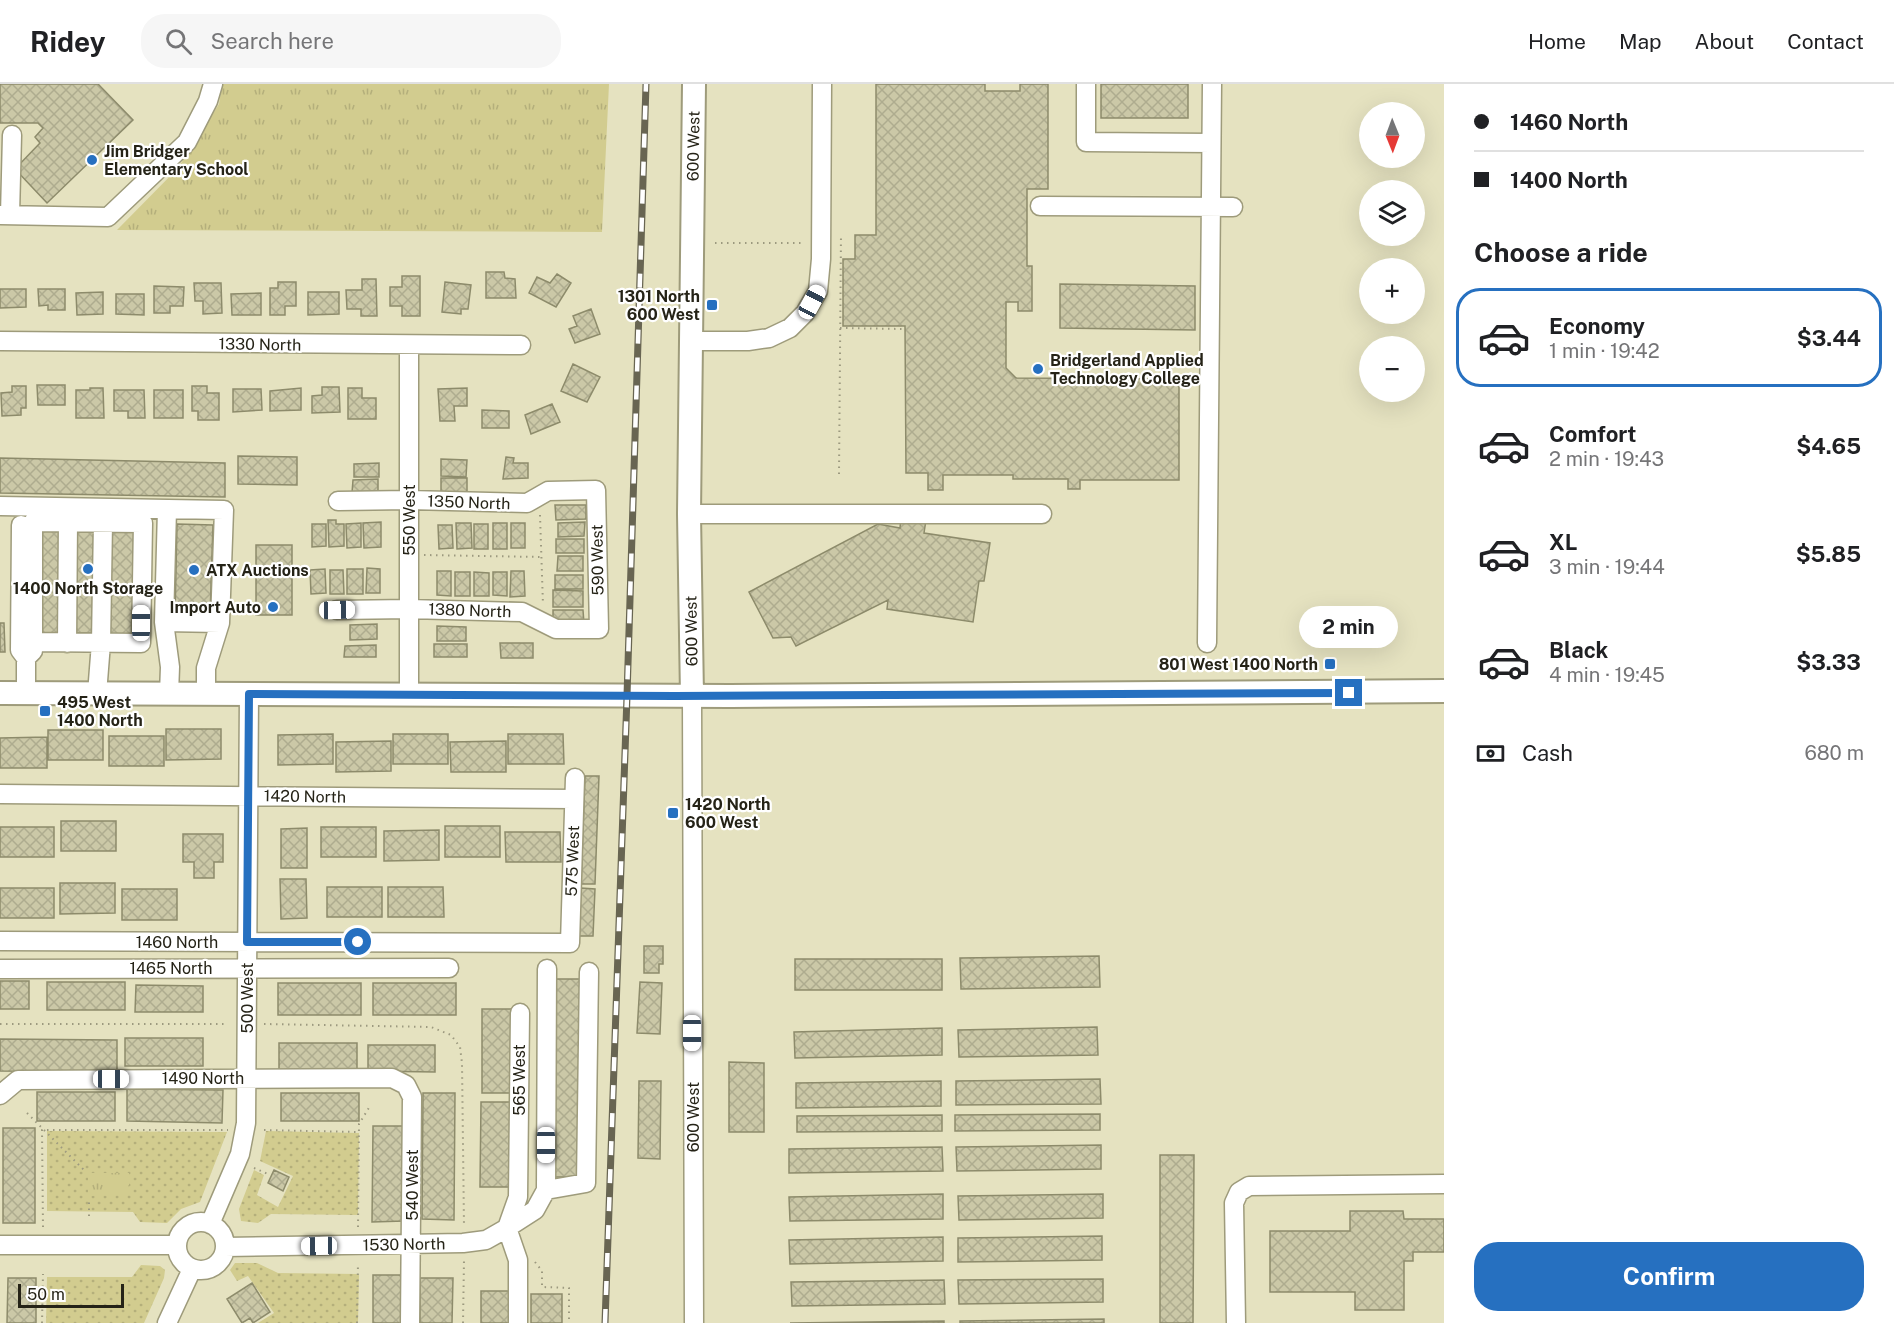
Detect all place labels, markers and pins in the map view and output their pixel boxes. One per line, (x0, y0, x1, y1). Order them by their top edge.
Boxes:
place label: Jim Bridger Elementary School (104, 142, 249, 179)
marker: Jim Bridger Elementary School (85, 153, 99, 167)
place label: 1301 North 600 West (618, 287, 700, 324)
marker: 1301 North 600 West (705, 298, 719, 312)
place label: Bridgerland Applied Technology College (1050, 351, 1204, 388)
marker: Bridgerland Applied Technology College (1031, 362, 1045, 376)
place label: ATX Auctions (206, 561, 309, 580)
marker: 1400 North Storage (81, 562, 95, 576)
marker: ATX Auctions (187, 563, 201, 577)
place label: 1400 North Storage (13, 579, 163, 598)
place label: Import Auto (169, 598, 261, 617)
marker: Import Auto (266, 600, 280, 614)
place label: 801 West 1400 North (1159, 655, 1318, 674)
marker: 801 West 1400 North (1323, 657, 1337, 671)
place label: 495 West 1400 North (57, 693, 143, 730)
marker: 495 West 1400 North (38, 704, 52, 718)
place label: 1420 North 600 West (685, 795, 771, 832)
marker: 1420 North 600 West (666, 806, 680, 820)

